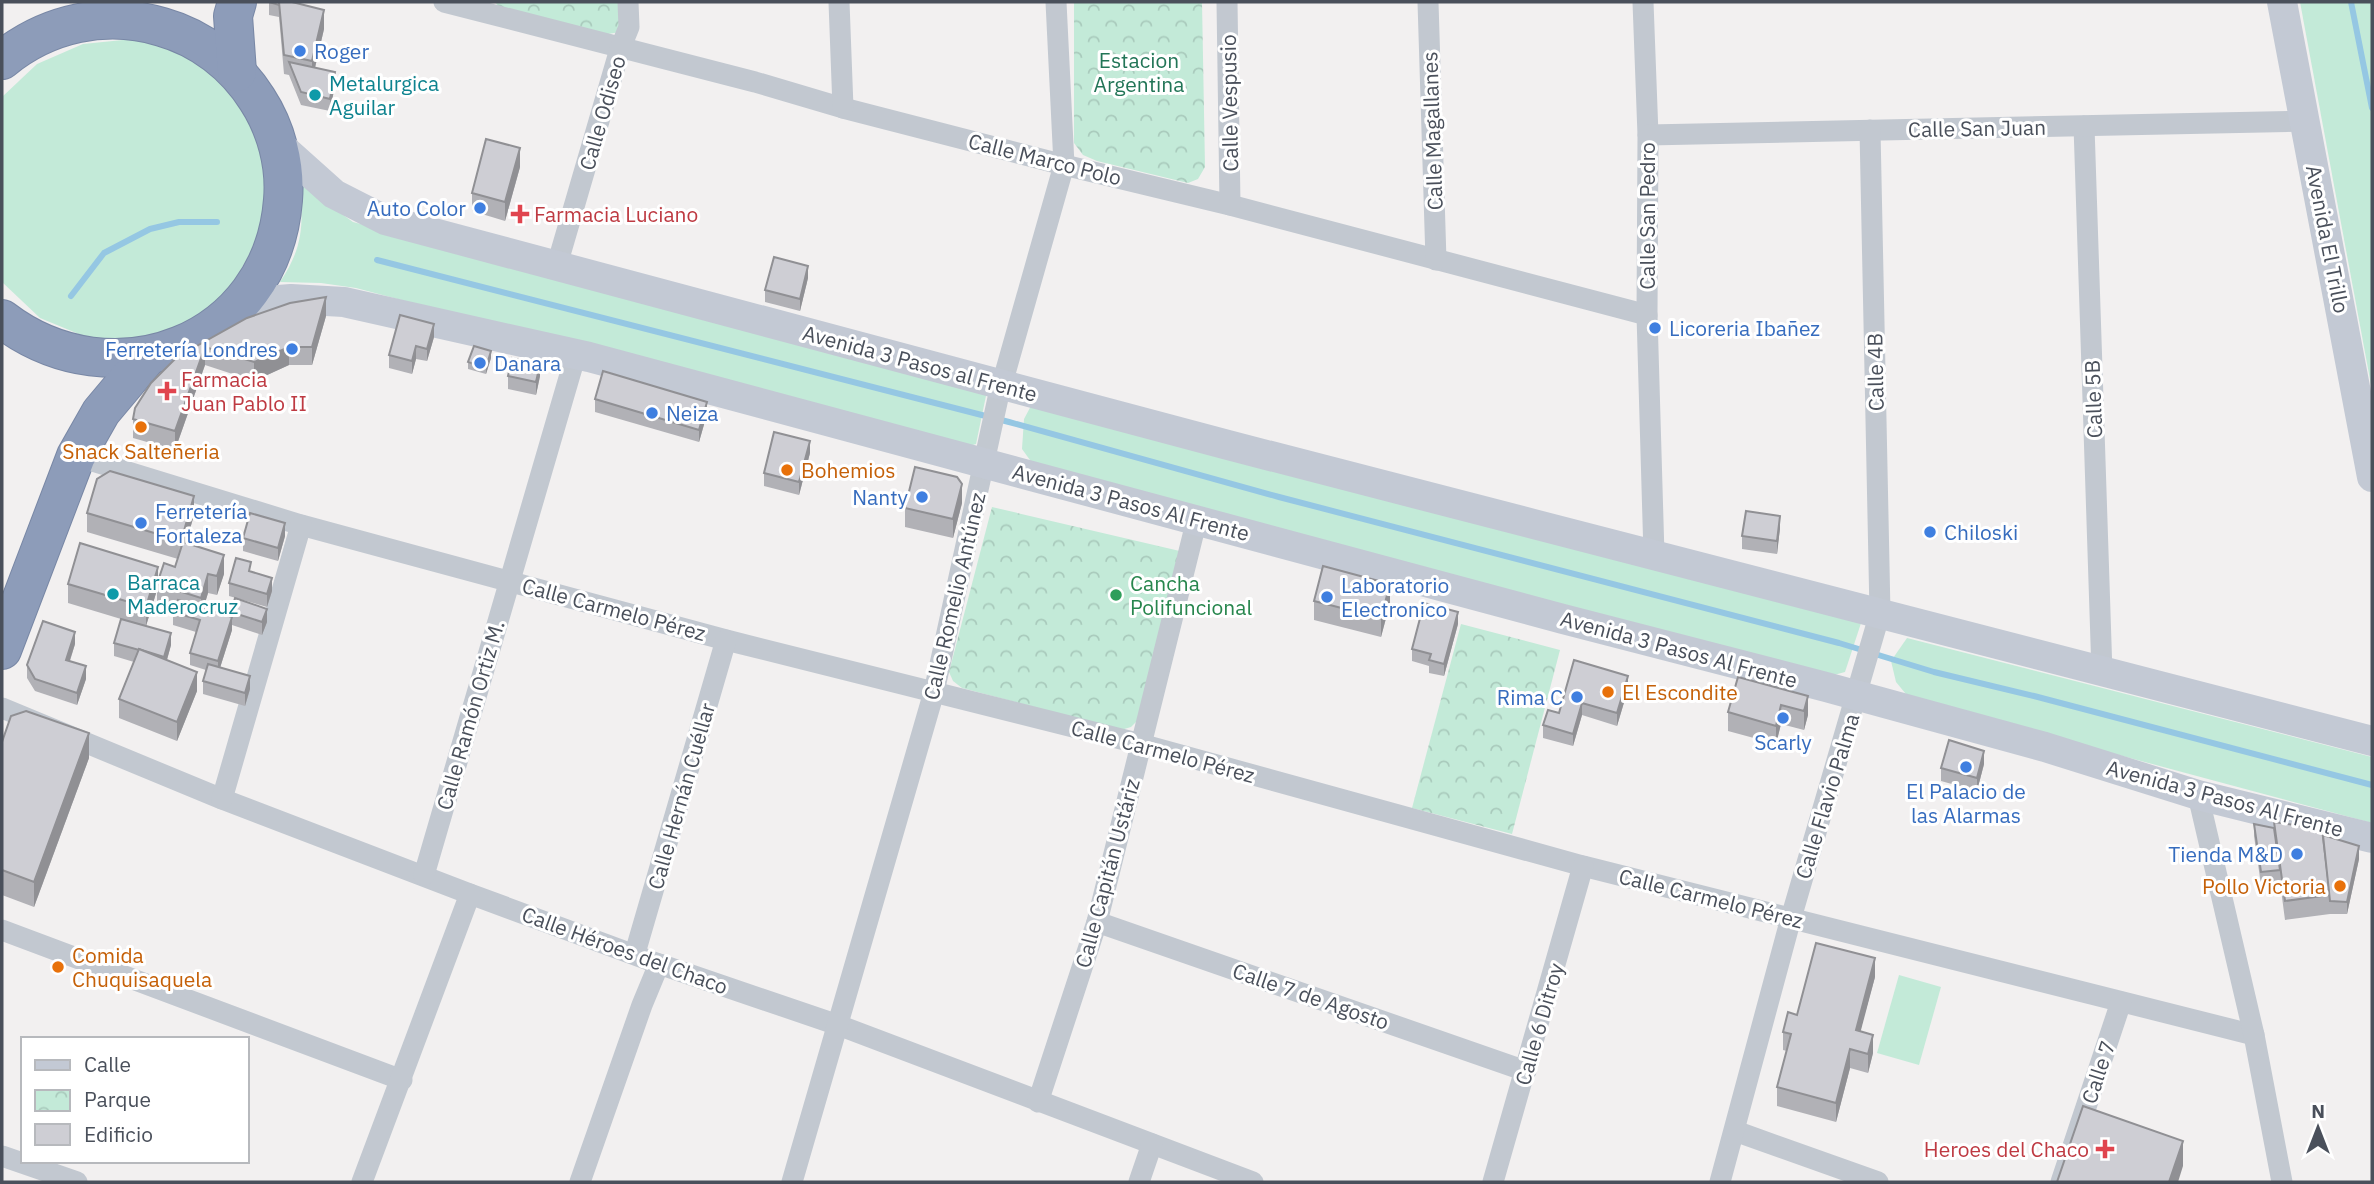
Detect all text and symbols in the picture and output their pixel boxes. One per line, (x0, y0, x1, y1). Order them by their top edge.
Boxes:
street label: Calle Vespusio (1214, 34, 1244, 172)
place label: Roger (314, 37, 369, 65)
marker: Roger (292, 43, 308, 59)
park label: Estacion Argentina (1094, 46, 1184, 98)
street label: Calle Magallanes (1415, 51, 1449, 211)
street label: Calle Odiseo (572, 52, 632, 174)
place label: Metalurgica Aguilar (329, 69, 439, 121)
marker: Metalurgica Aguilar (307, 87, 323, 103)
street label: Calle San Juan (1908, 113, 2046, 143)
street label: Calle Marco Polo (966, 126, 1124, 192)
street label: Calle San Pedro (1633, 142, 1661, 290)
street label: Avenida El Trillo (2300, 163, 2356, 315)
place label: Auto Color (367, 194, 466, 222)
marker: Auto Color (472, 200, 488, 216)
place label: Farmacia Luciano (534, 200, 698, 228)
marker: Farmacia Luciano (512, 206, 528, 222)
place label: Licoreria Ibañez (1669, 314, 1820, 342)
street label: Avenida 3 Pasos al Frente (800, 318, 1040, 408)
marker: Licoreria Ibañez (1647, 320, 1663, 336)
street label: Calle 4B (1860, 333, 1890, 411)
place label: Ferretería Londres (105, 335, 278, 363)
marker: Ferretería Londres (284, 341, 300, 357)
place label: Danara (494, 349, 561, 377)
marker: Danara (472, 355, 488, 371)
street label: Calle 5B (2078, 359, 2108, 439)
place label: Farmacia Juan Pablo II (181, 365, 307, 417)
marker: Farmacia Juan Pablo II (159, 383, 175, 399)
place label: Neiza (666, 399, 719, 427)
marker: Neiza (644, 405, 660, 421)
marker: Snack Salteñeria (133, 419, 149, 435)
place label: Snack Salteñeria (62, 437, 220, 465)
place label: Bohemios (801, 456, 896, 484)
street label: Avenida 3 Pasos Al Frente (1010, 457, 1252, 547)
marker: Bohemios (779, 462, 795, 478)
place label: Nanty (852, 483, 909, 511)
marker: Nanty (914, 489, 930, 505)
street label: Calle Romelio Antúnez (916, 489, 992, 703)
place label: Ferretería Fortaleza (155, 497, 248, 549)
marker: Ferretería Fortaleza (133, 515, 149, 531)
place label: Chiloski (1944, 518, 2018, 546)
marker: Chiloski (1922, 524, 1938, 540)
place label: Barraca Maderocruz (127, 568, 239, 620)
place label: Cancha Polifuncional (1130, 569, 1252, 621)
street label: Calle Carmelo Pérez (519, 571, 709, 647)
place label: Laboratorio Electronico (1341, 571, 1449, 623)
marker: Barraca Maderocruz (105, 586, 121, 602)
marker: Cancha Polifuncional (1108, 587, 1124, 603)
marker: Laboratorio Electronico (1319, 589, 1335, 605)
street label: Avenida 3 Pasos Al Frente (1558, 604, 1800, 694)
street label: Calle Ramón Ortiz M. (429, 617, 511, 813)
place label: El Escondite (1622, 678, 1738, 706)
place label: Rima C (1497, 683, 1563, 711)
marker: El Escondite (1600, 684, 1616, 700)
marker: Rima C (1569, 689, 1585, 705)
street label: Calle Hernán Cuéllar (641, 699, 721, 893)
marker: Scarly (1775, 710, 1791, 726)
street label: Calle Flavio Palma (1788, 710, 1866, 882)
street label: Calle Carmelo Pérez (1068, 713, 1258, 789)
place label: Scarly (1754, 728, 1812, 756)
street label: Avenida 3 Pasos Al Frente (2104, 753, 2346, 843)
marker: El Palacio de las Alarmas (1958, 759, 1974, 775)
street label: Calle Capitán Ustáriz (1068, 775, 1146, 971)
place label: El Palacio de las Alarmas (1906, 777, 2026, 829)
place label: Tienda M&D (2168, 840, 2283, 868)
marker: Tienda M&D (2289, 846, 2305, 862)
street label: Calle Carmelo Pérez (1616, 862, 1806, 934)
place label: Pollo Victoria (2202, 872, 2326, 900)
marker: Pollo Victoria (2332, 878, 2348, 894)
street label: Calle Héroes del Chaco (518, 900, 732, 1000)
place label: Comida Chuquisaquela (72, 941, 212, 993)
street label: Calle 7 de Agosto (1229, 956, 1393, 1036)
marker: Comida Chuquisaquela (50, 959, 66, 975)
street label: Calle 6 Ditroy (1508, 959, 1570, 1088)
legend (21, 1037, 248, 1163)
street label: Calle 7 (2075, 1037, 2121, 1107)
text: Calle (84, 1050, 131, 1078)
text: Parque (84, 1085, 151, 1113)
north arrow (2283, 1093, 2353, 1163)
text: N (2311, 1099, 2325, 1123)
text: Edificio (84, 1120, 153, 1148)
place label: Heroes del Chaco (1924, 1135, 2089, 1163)
marker: Heroes del Chaco (2095, 1139, 2115, 1159)

